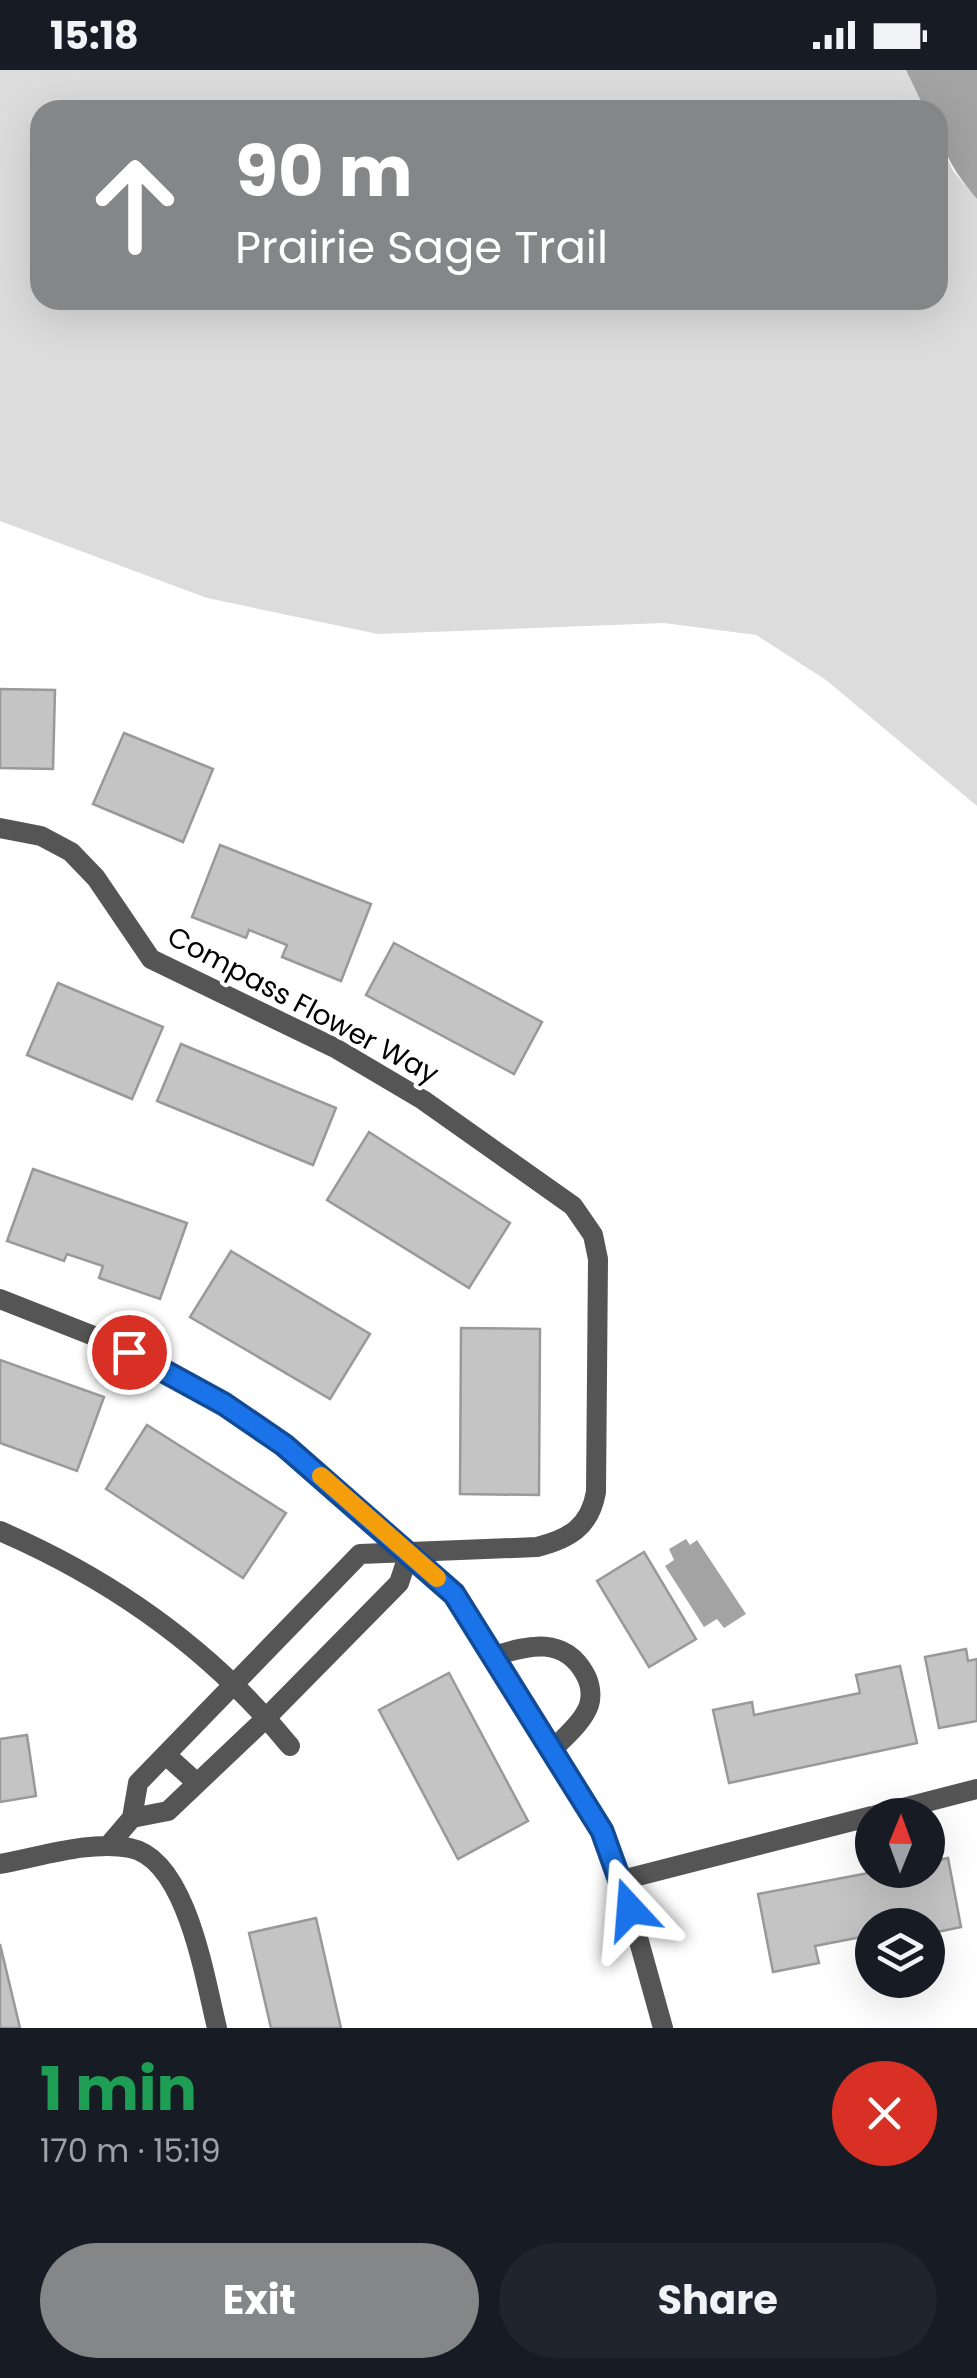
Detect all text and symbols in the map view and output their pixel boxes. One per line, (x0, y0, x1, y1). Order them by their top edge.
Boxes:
text: 15:18 (50, 9, 139, 62)
text: 90 m (235, 122, 413, 221)
icon: ahead (70, 140, 200, 270)
text: Prairie Sage Trail (235, 216, 608, 279)
street label: Compass Flower Way (160, 917, 446, 1093)
pin (87, 1310, 172, 1395)
icon: arrive (102, 1325, 157, 1380)
north arrow (855, 1798, 945, 1888)
map controls (855, 1798, 945, 1998)
position arrow (578, 1857, 682, 1961)
button: layers (855, 1908, 945, 1998)
text: 1 min (40, 2047, 197, 2131)
button: close (832, 2061, 937, 2166)
text: 170 m · 15:19 (40, 2128, 221, 2173)
button: Exit (40, 2243, 479, 2358)
button: Share (499, 2243, 937, 2358)

